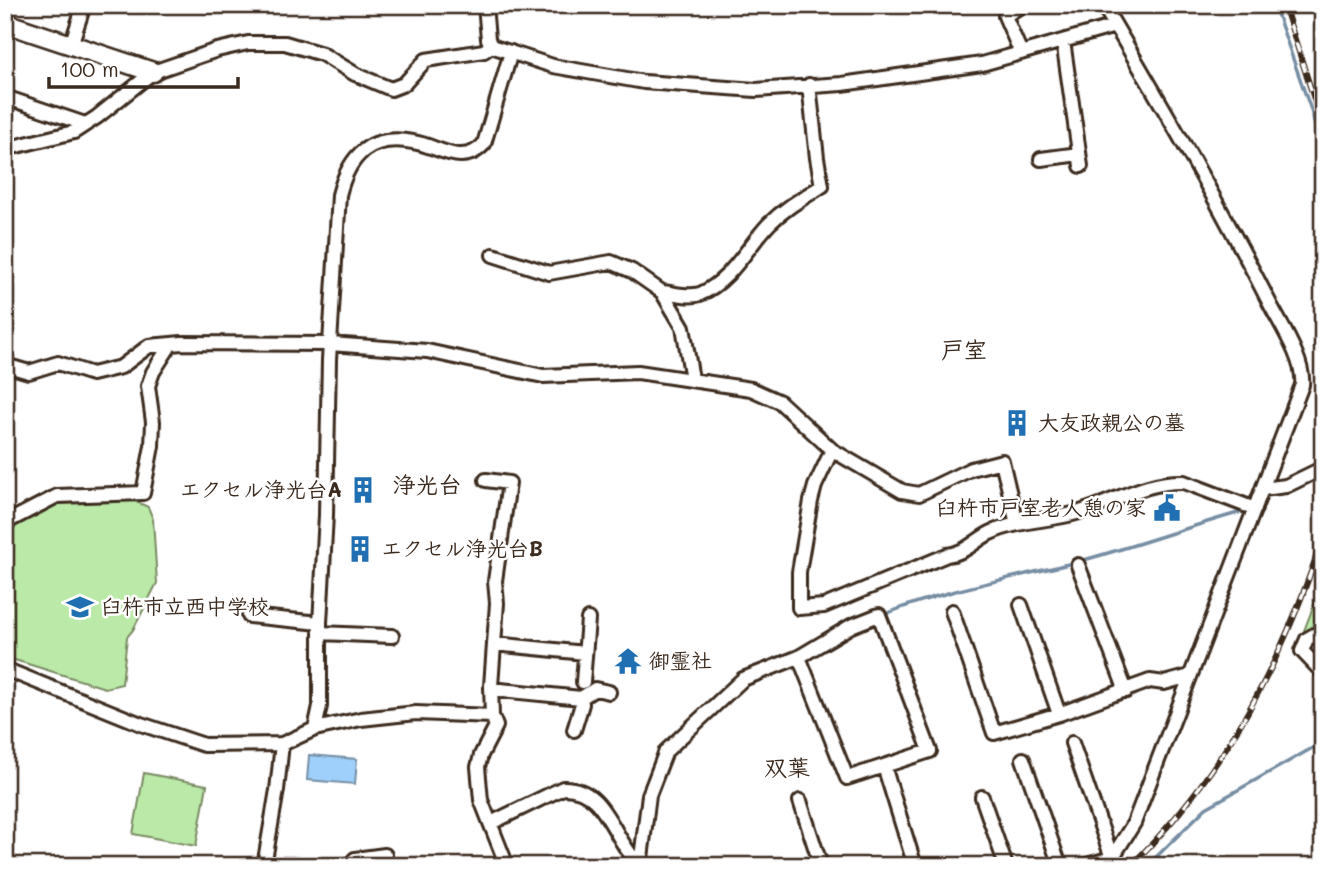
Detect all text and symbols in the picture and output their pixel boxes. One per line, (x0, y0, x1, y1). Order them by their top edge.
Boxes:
scale bar (49, 46, 238, 90)
text: 100 m (60, 55, 119, 82)
district label: 戸室 (941, 334, 987, 364)
building icon: 大友政親公の墓 (1002, 408, 1032, 438)
place label: 大友政親公の墓 (1038, 408, 1185, 435)
district label: 浄光台 (393, 469, 462, 499)
place label: エクセル浄光台A (180, 475, 342, 502)
building icon: エクセル浄光台A (348, 475, 378, 505)
place label: 臼杵市戸室老人憩の家 (936, 493, 1146, 520)
public building icon: 臼杵市戸室老人憩の家 (1152, 493, 1182, 523)
building icon: エクセル浄光台B (345, 534, 375, 564)
place label: エクセル浄光台B (381, 534, 543, 561)
school or university icon: 臼杵市立西中学校 (65, 592, 95, 622)
place label: 臼杵市立西中学校 (101, 592, 269, 619)
temple icon: 御霊社 (613, 646, 643, 676)
place label: 御霊社 (649, 646, 712, 673)
district label: 双葉 (764, 752, 810, 782)

